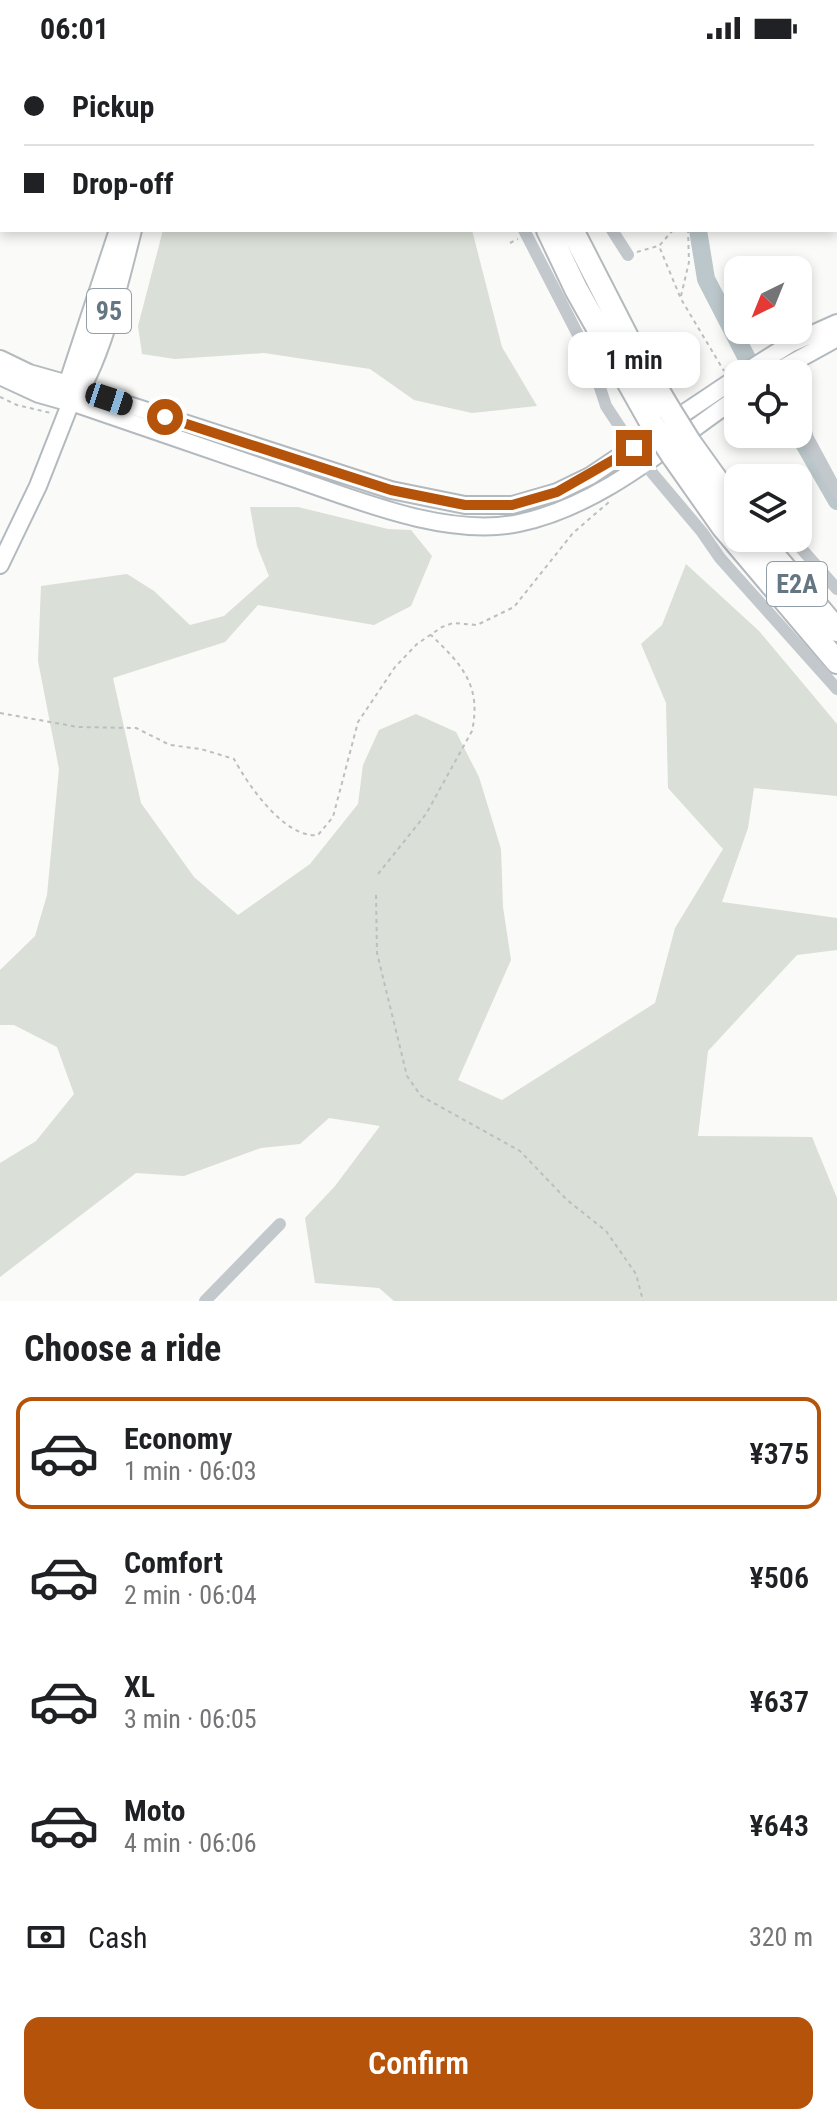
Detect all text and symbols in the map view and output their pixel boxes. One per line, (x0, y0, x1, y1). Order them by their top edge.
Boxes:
text: 06:01 (40, 11, 109, 46)
text: Pickup (72, 89, 154, 124)
text: Drop-off (72, 166, 174, 201)
north arrow (724, 256, 812, 344)
map controls (724, 256, 812, 552)
road number: 95 (87, 289, 131, 333)
callout: 1 min (568, 332, 700, 388)
text: 1 min (605, 345, 663, 375)
button: locate (724, 360, 812, 448)
car (82, 380, 136, 418)
route start (147, 399, 183, 435)
route end (616, 430, 652, 466)
button: layers (724, 464, 812, 552)
road number: E2A (767, 562, 827, 606)
text: Choose a ride (24, 1328, 221, 1370)
icon: car (28, 1417, 100, 1489)
text: Economy (124, 1421, 232, 1456)
text: ¥375 (750, 1436, 809, 1471)
text: 1 min · 06:03 (124, 1456, 257, 1486)
icon: car (28, 1541, 100, 1613)
text: Comfort (124, 1545, 223, 1580)
text: ¥506 (750, 1560, 809, 1595)
text: 2 min · 06:04 (124, 1580, 257, 1610)
icon: car (28, 1665, 100, 1737)
text: XL (124, 1669, 155, 1704)
text: ¥637 (750, 1684, 809, 1719)
text: 3 min · 06:05 (124, 1704, 257, 1734)
icon: car (28, 1789, 100, 1861)
text: Moto (124, 1793, 185, 1828)
text: ¥643 (750, 1808, 809, 1843)
text: 4 min · 06:06 (124, 1828, 257, 1858)
icon: cash (24, 1915, 68, 1959)
text: Cash (88, 1920, 148, 1955)
text: 320 m (749, 1922, 813, 1952)
button: Confirm (24, 2017, 813, 2109)

